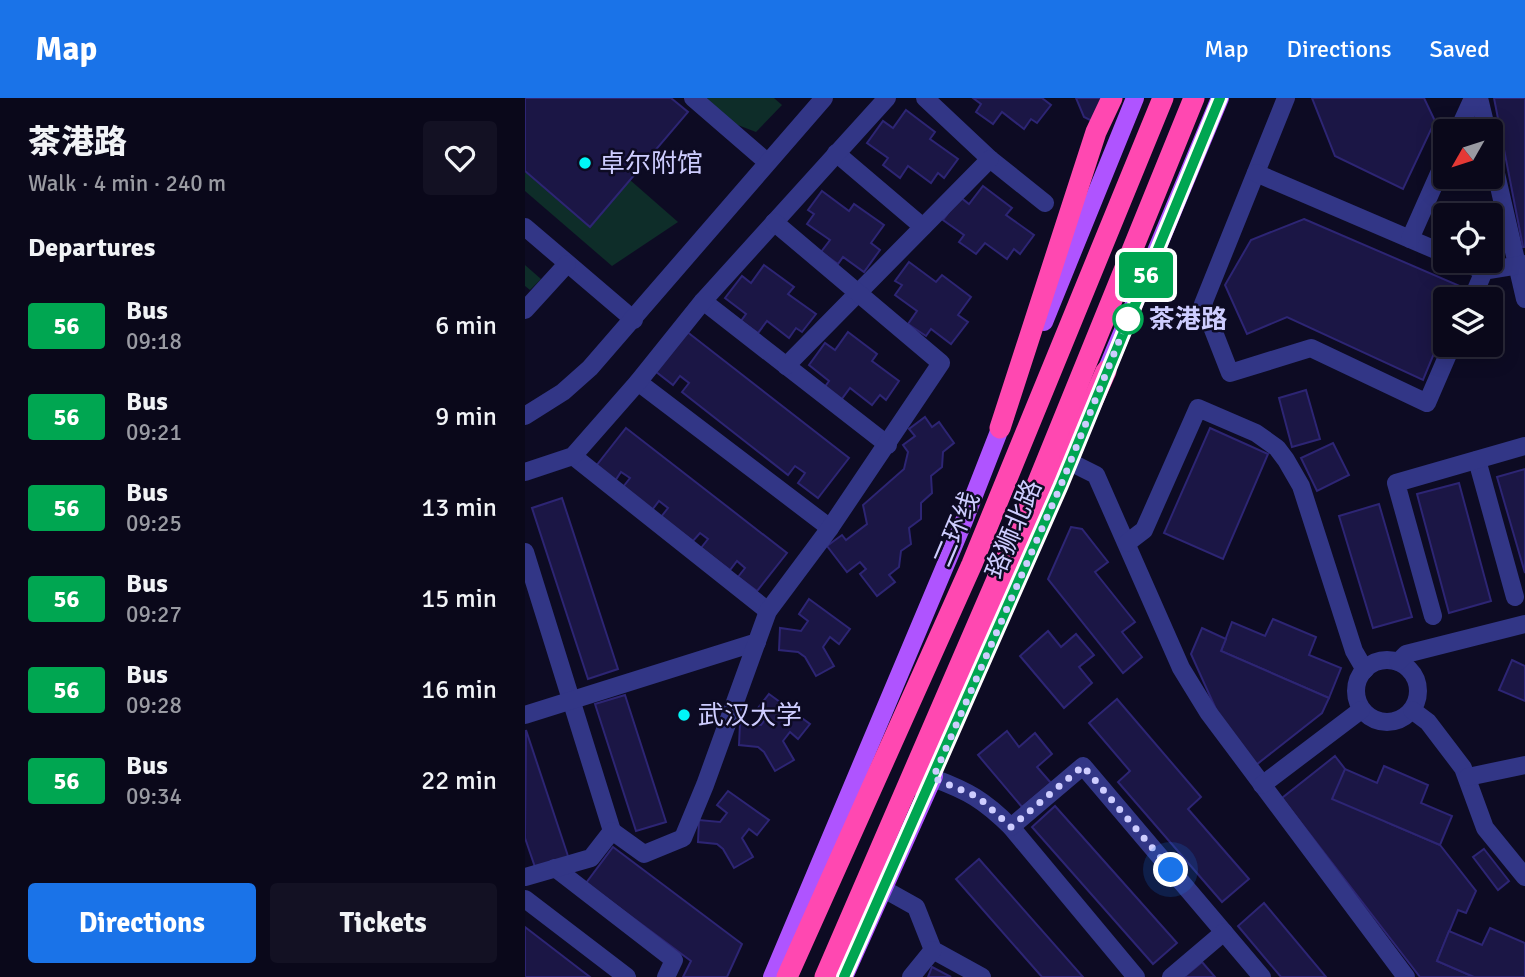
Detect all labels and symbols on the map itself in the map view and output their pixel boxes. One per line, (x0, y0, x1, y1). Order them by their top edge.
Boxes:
north arrow (1433, 119, 1503, 189)
place label: 卓尔附馆 (599, 148, 703, 180)
marker: 卓尔附馆 (577, 155, 593, 171)
line badge: 56 (1115, 252, 1177, 298)
marker: 茶港路 (1113, 304, 1143, 334)
place label: 茶港路 (1149, 304, 1227, 336)
street label: 珞狮北路 (979, 475, 1049, 584)
street label: 二环线 (927, 487, 987, 572)
place label: 武汉大学 (698, 700, 802, 732)
marker: 武汉大学 (676, 707, 692, 723)
your location (1153, 852, 1188, 887)

